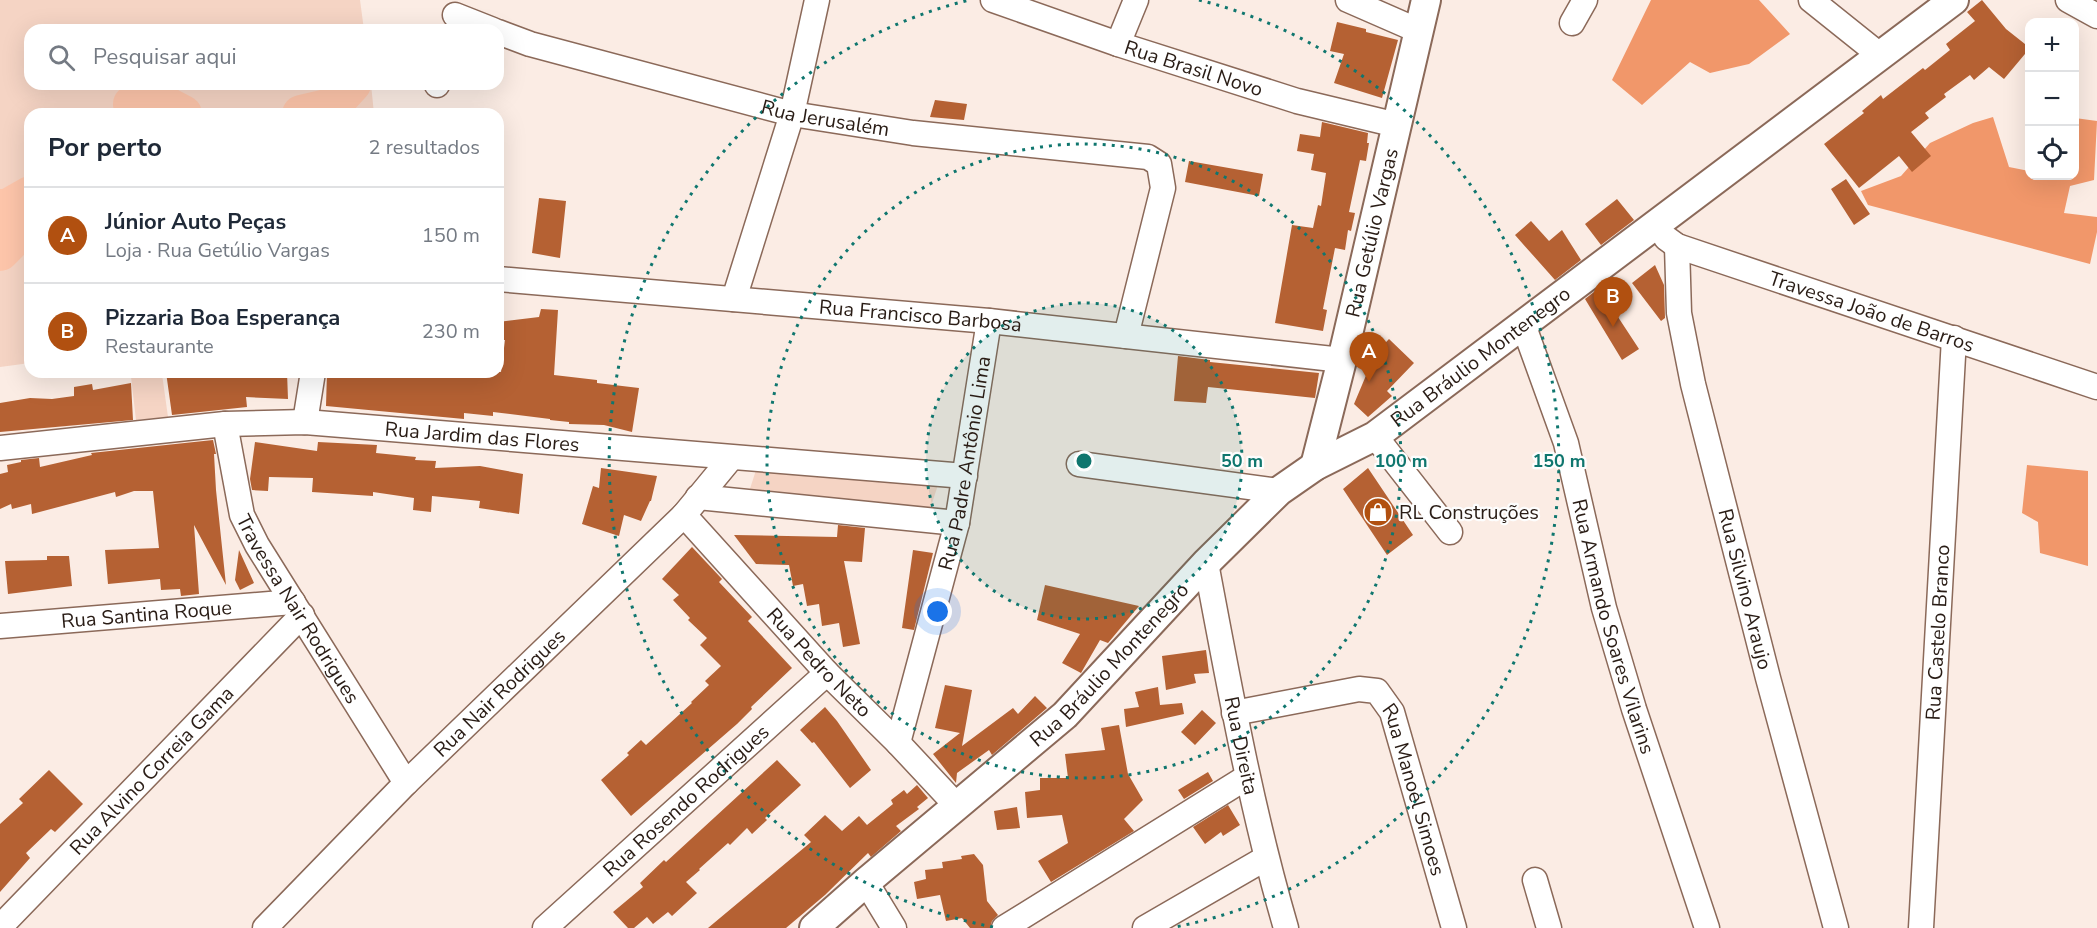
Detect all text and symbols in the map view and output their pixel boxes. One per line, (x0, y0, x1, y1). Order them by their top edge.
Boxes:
map controls (2025, 18, 2079, 180)
button: + (2025, 18, 2079, 72)
search box (24, 24, 504, 90)
street label: Rua Brasil Novo (1121, 33, 1266, 103)
icon: search (45, 41, 78, 74)
text: Pesquisar aqui (93, 42, 237, 72)
button: − (2025, 72, 2079, 126)
street label: Rua Jerusalém (758, 93, 891, 143)
button: locate (2025, 126, 2079, 180)
text: Por perto (48, 130, 162, 165)
text: 2 resultados (369, 134, 480, 161)
street label: Rua Getúlio Vargas (1339, 146, 1404, 320)
text: Júnior Auto Peças (105, 207, 286, 237)
text: A (60, 222, 75, 249)
text: 150 m (422, 222, 480, 249)
text: Loja · Rua Getúlio Vargas (105, 237, 330, 264)
street label: Travessa João de Barros (1766, 264, 1978, 358)
pin: B (1594, 278, 1632, 327)
street label: Rua Bráulio Montenegro (1385, 280, 1576, 433)
street label: Rua Francisco Barbosa (818, 293, 1023, 338)
text: Pizzaria Boa Esperança (105, 303, 340, 333)
text: B (61, 318, 74, 345)
text: 230 m (422, 318, 480, 345)
pin: A (1350, 332, 1388, 382)
text: Restaurante (105, 333, 214, 360)
street label: Rua Padre Antônio Lima (931, 354, 997, 573)
street label: Rua Jardim das Flores (384, 415, 581, 458)
text: 50 m (1221, 449, 1263, 473)
text: 100 m (1374, 449, 1428, 473)
text: 150 m (1532, 449, 1586, 473)
centre of rings (1074, 451, 1094, 471)
shop icon: RL Construções (1362, 496, 1394, 528)
street label: Rua Armando Soares Vilarins (1566, 496, 1662, 757)
place label: RL Construções (1399, 499, 1539, 526)
street label: Rua Silvino Araujo (1712, 506, 1779, 672)
street label: Travessa Nair Rodrigues (230, 510, 366, 709)
street label: Rua Castelo Branco (1919, 544, 1956, 721)
street label: Rua Bráulio Montenegro (1024, 577, 1195, 753)
street label: Rua Santina Roque (60, 594, 233, 634)
your location (923, 597, 952, 626)
street label: Rua Pedro Neto (761, 602, 878, 723)
street label: Rua Nair Rodrigues (427, 623, 571, 763)
street label: Rua Alvino Correia Gama (64, 680, 240, 861)
street label: Rua Direita (1218, 694, 1265, 797)
street label: Rua Manoel Simoes (1376, 698, 1452, 879)
street label: Rua Rosendo Rodrigues (597, 718, 775, 883)

